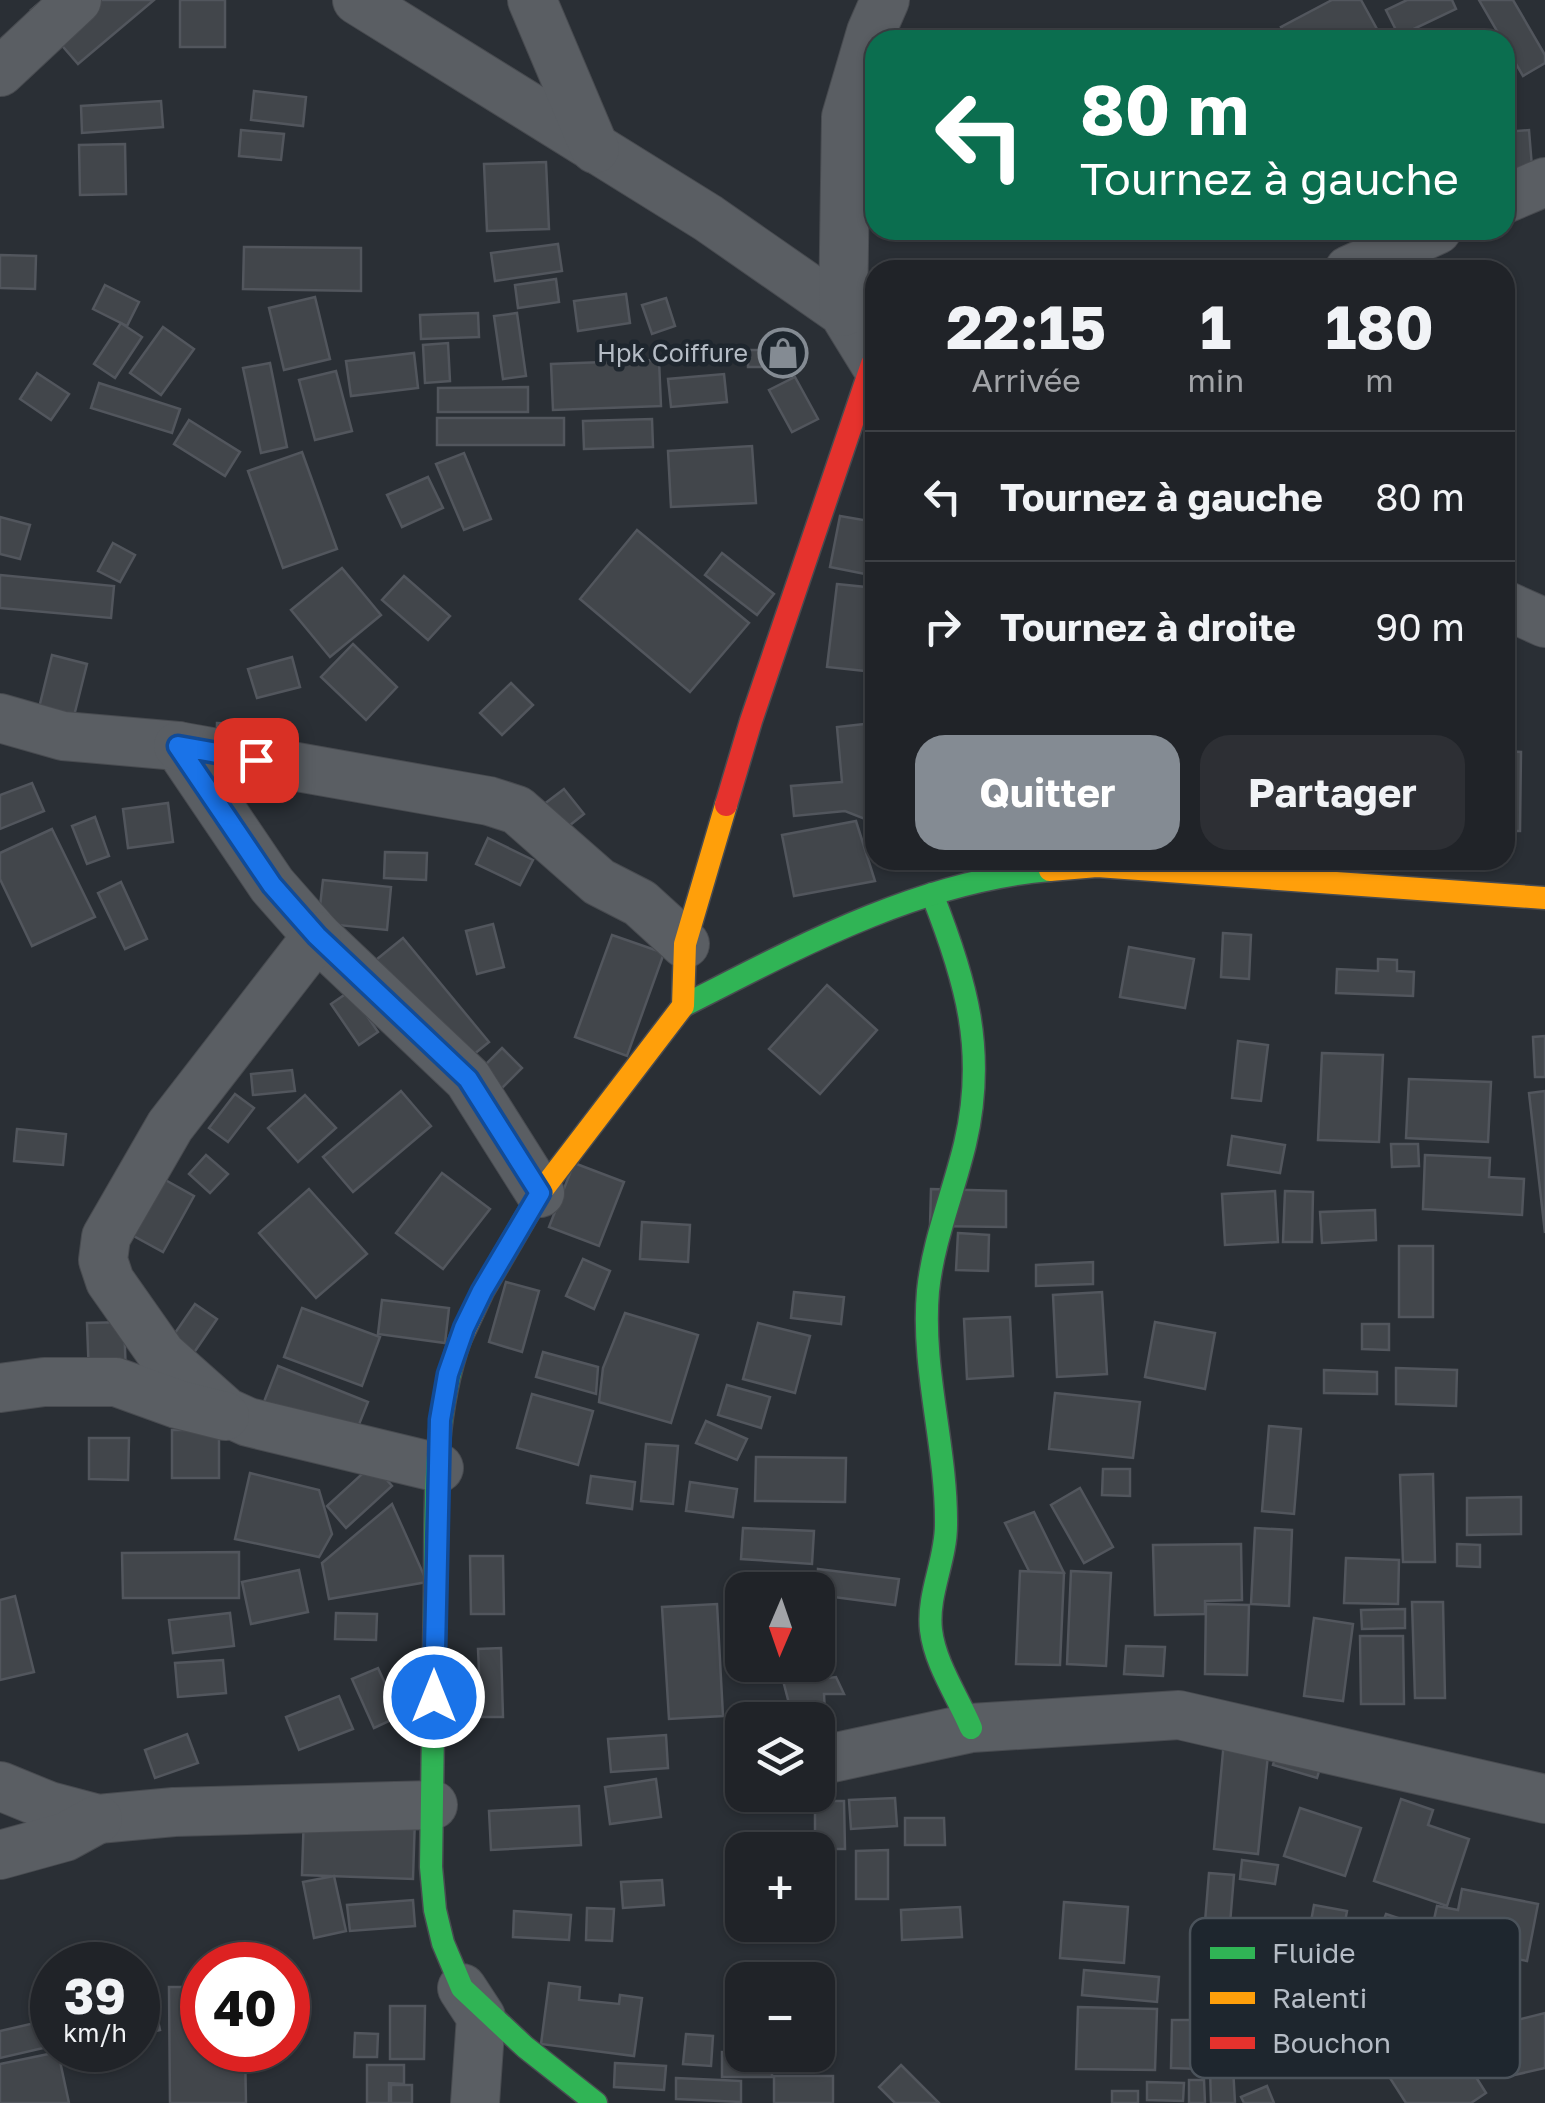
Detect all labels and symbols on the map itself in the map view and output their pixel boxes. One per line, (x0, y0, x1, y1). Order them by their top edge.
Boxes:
shop icon: Hpk Coiffure (757, 327, 809, 379)
place label: Hpk Coiffure (597, 337, 748, 368)
pin (214, 718, 299, 803)
north arrow (725, 1572, 835, 1682)
position arrow (382, 1645, 486, 1749)
legend (1190, 1918, 1520, 2078)
text: Fluide (1272, 1936, 1356, 1969)
speed limit sign: 40 (180, 1942, 310, 2072)
text: Ralenti (1272, 1981, 1367, 2014)
text: Bouchon (1272, 2026, 1391, 2059)

